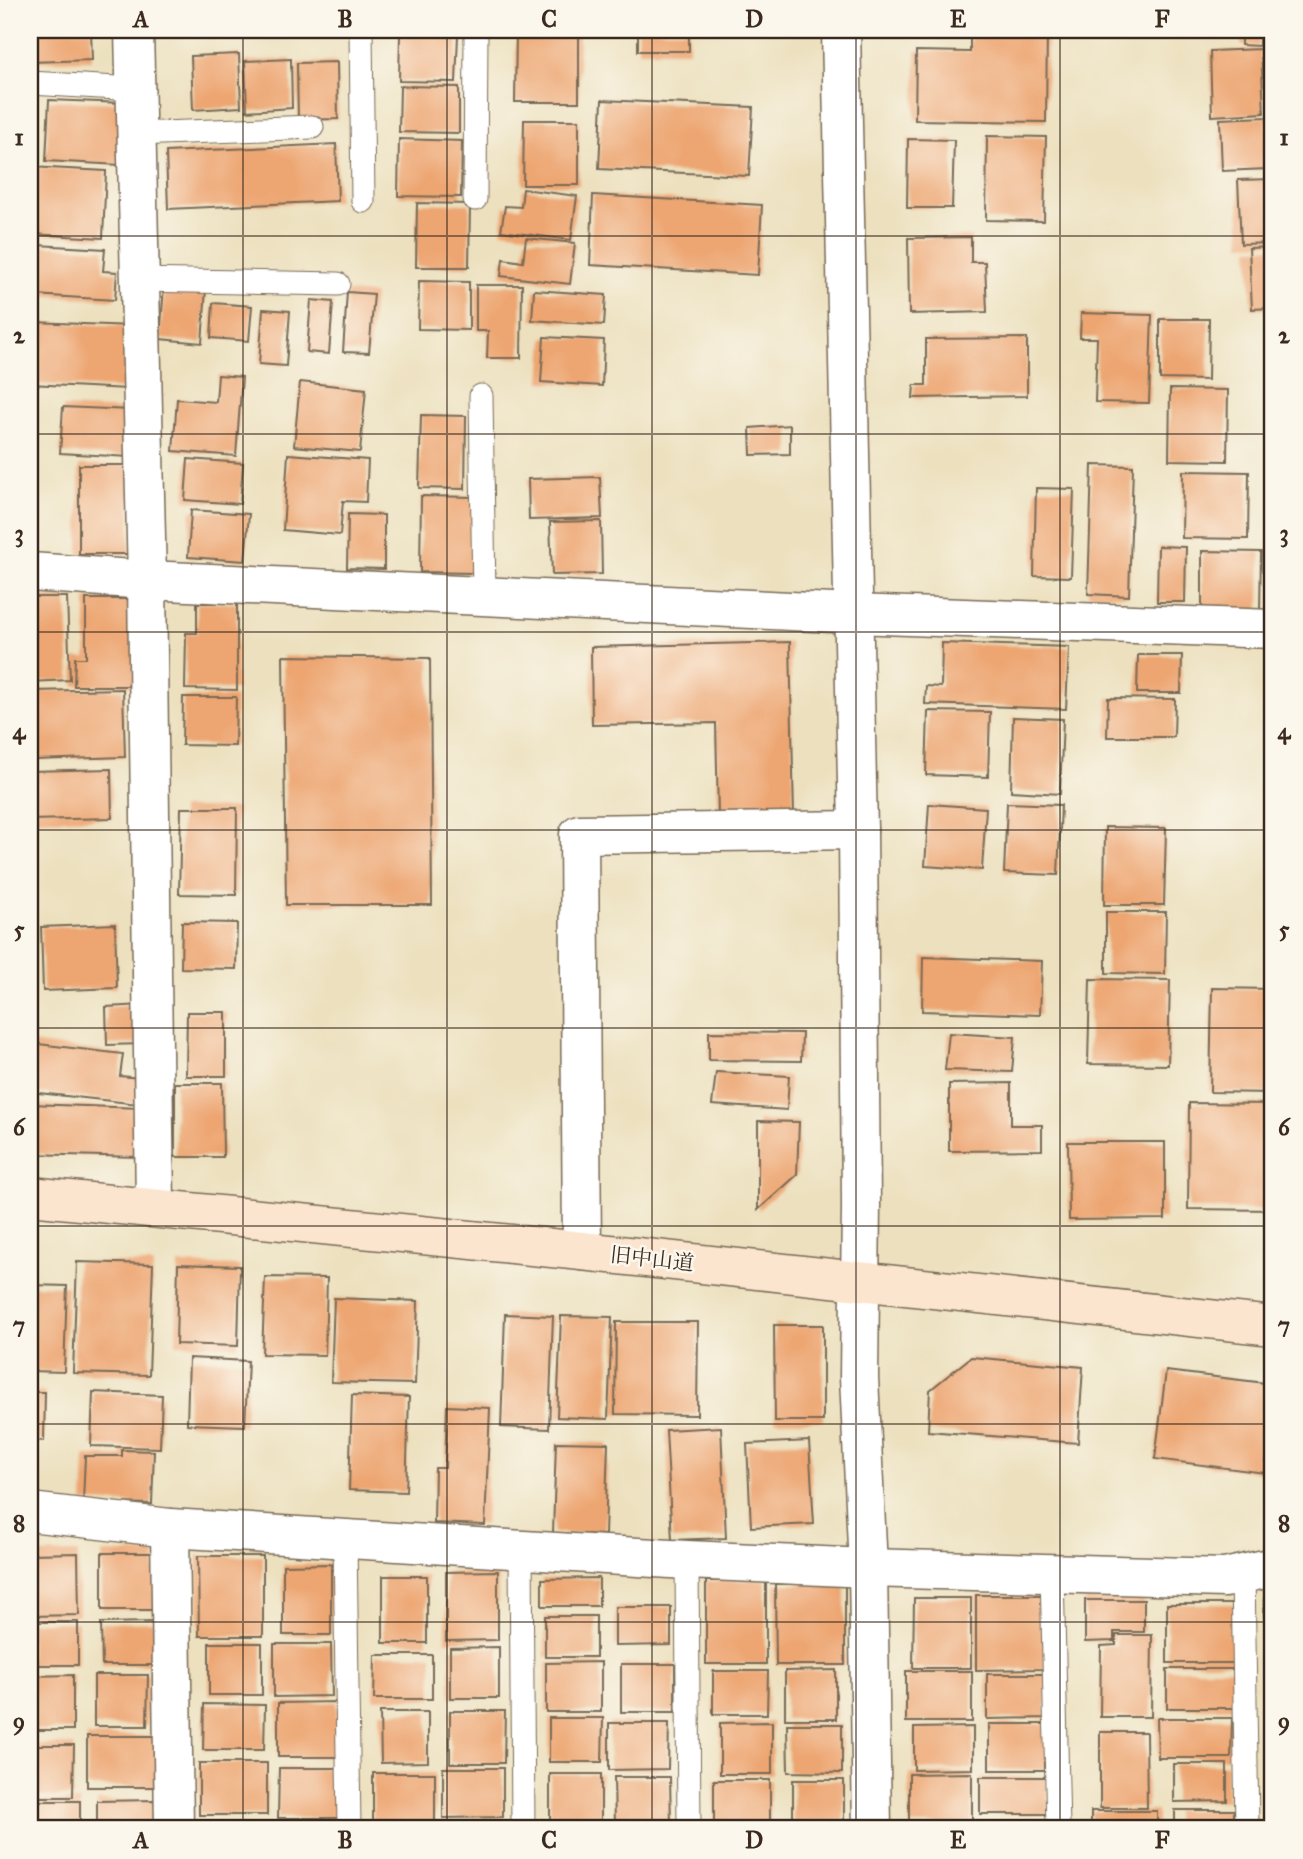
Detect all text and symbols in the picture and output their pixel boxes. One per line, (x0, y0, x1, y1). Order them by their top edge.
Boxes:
text: A (131, 5, 149, 33)
text: B (337, 5, 353, 33)
text: C (541, 5, 557, 33)
text: D (745, 5, 763, 33)
text: E (950, 5, 967, 33)
text: F (1154, 5, 1170, 33)
text: 1 (14, 123, 24, 151)
text: 1 (1279, 123, 1289, 151)
text: 2 (13, 321, 25, 349)
text: 2 (1278, 321, 1290, 349)
text: 3 (14, 519, 24, 548)
text: 3 (1279, 519, 1289, 548)
text: 4 (13, 717, 27, 745)
text: 4 (1278, 717, 1292, 745)
text: 5 (14, 915, 25, 943)
text: 5 (1279, 915, 1290, 943)
text: 6 (13, 1113, 26, 1141)
text: 6 (1278, 1113, 1291, 1141)
street label: 旧中山道 (609, 1242, 695, 1276)
text: 7 (13, 1311, 25, 1339)
text: 7 (1278, 1311, 1290, 1339)
text: 8 (13, 1509, 25, 1537)
text: 8 (1278, 1509, 1290, 1537)
text: 9 (13, 1707, 25, 1736)
text: 9 (1278, 1707, 1290, 1736)
text: A (131, 1826, 149, 1854)
text: B (337, 1826, 353, 1854)
text: C (541, 1826, 557, 1854)
text: D (745, 1826, 763, 1854)
text: E (950, 1826, 967, 1854)
text: F (1154, 1826, 1170, 1854)

